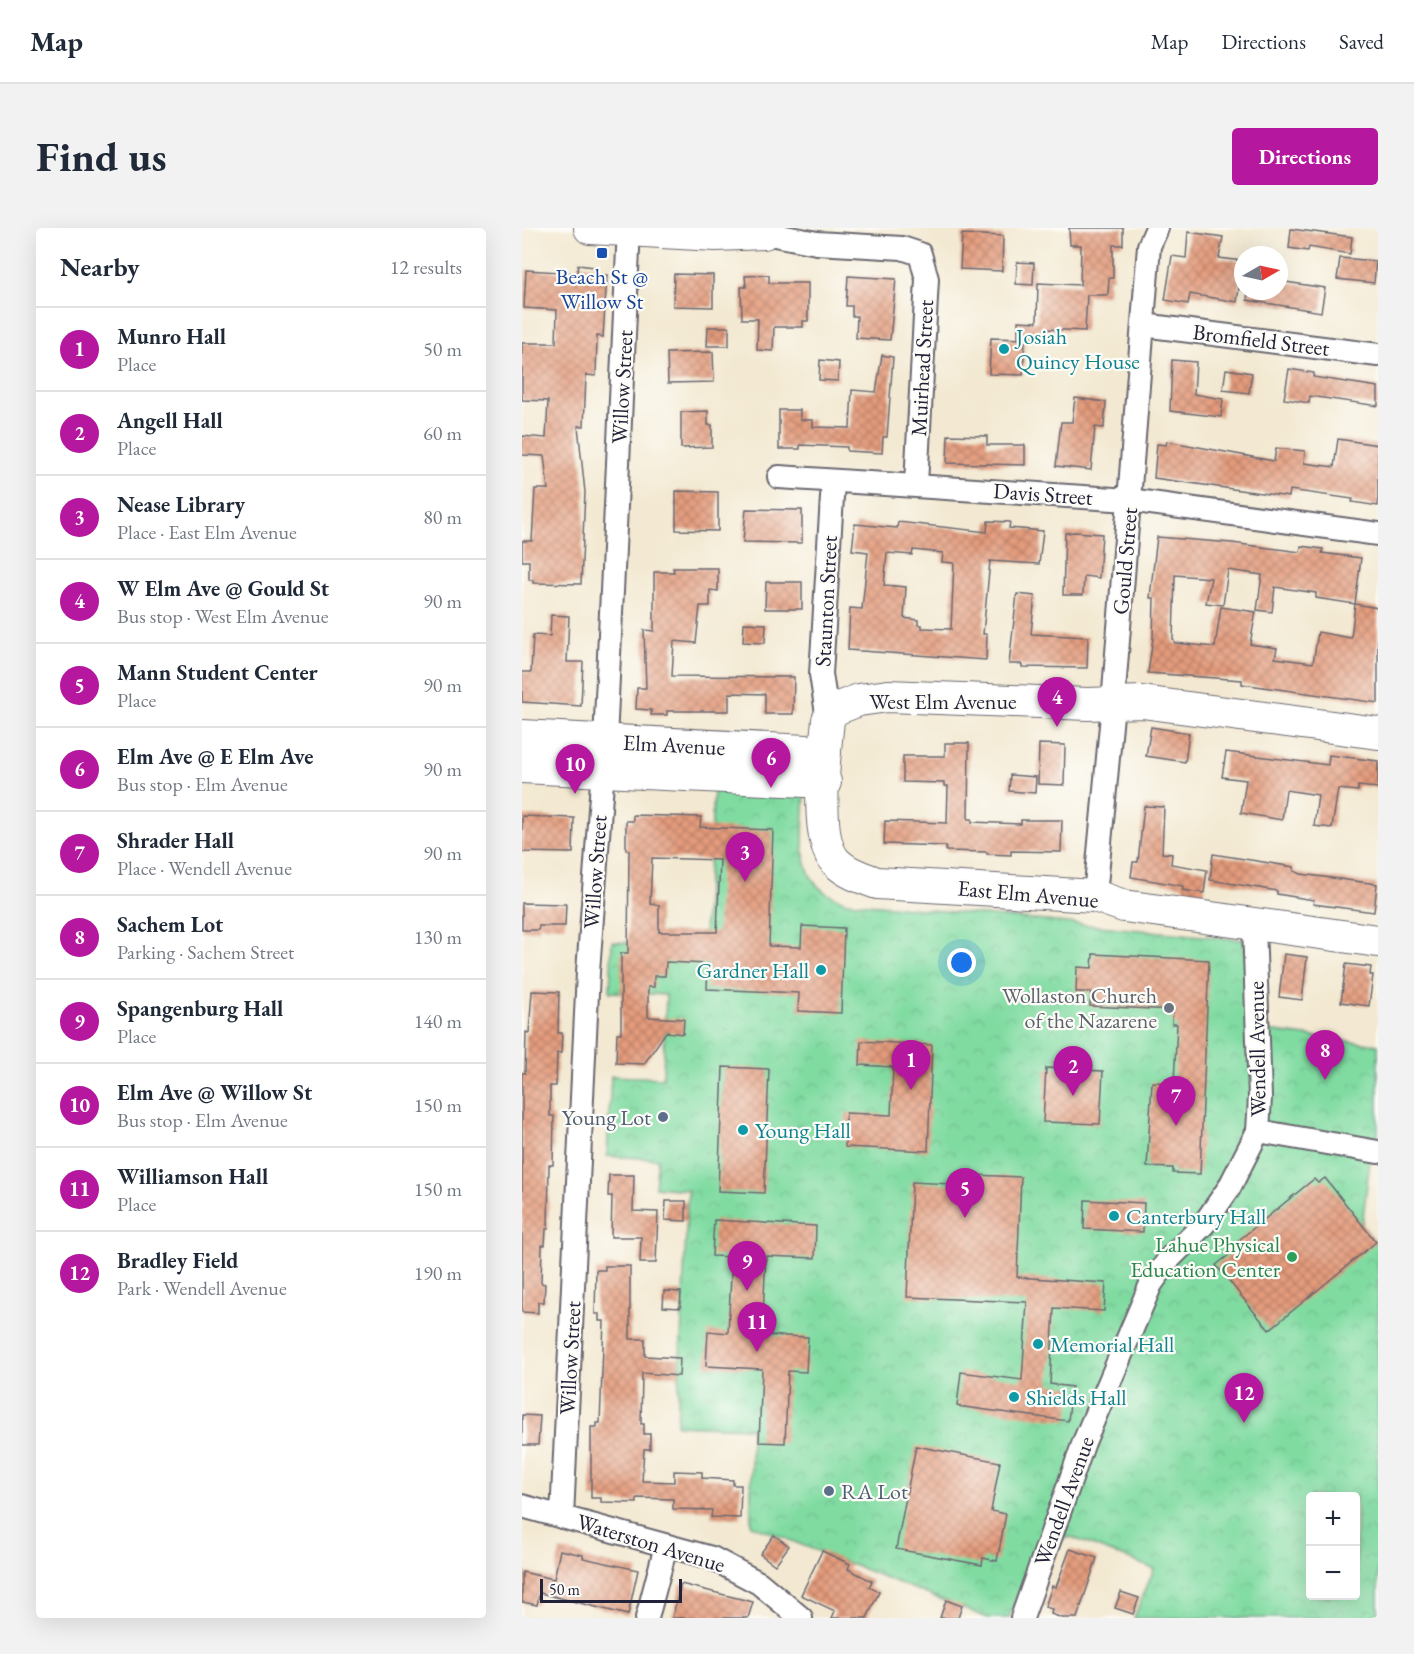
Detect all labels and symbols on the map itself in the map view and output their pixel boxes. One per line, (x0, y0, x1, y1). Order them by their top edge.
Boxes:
marker: Beach St @ Willow St (595, 246, 609, 260)
north arrow (1234, 246, 1288, 300)
place label: Beach St @ Willow St (556, 262, 648, 316)
street label: Muirhead Street (904, 299, 940, 437)
street label: Bromfield Street (1191, 317, 1331, 363)
place label: Josiah Quincy House (1014, 322, 1140, 376)
street label: Willow Street (605, 329, 639, 445)
marker: Josiah Quincy House (997, 342, 1011, 356)
street label: Davis Street (992, 476, 1094, 512)
street label: Gould Street (1106, 506, 1144, 616)
street label: Staunton Street (808, 535, 844, 667)
pin: 4 (1038, 678, 1076, 727)
street label: West Elm Avenue (869, 687, 1017, 716)
street label: Elm Avenue (622, 728, 726, 762)
pin: 6 (752, 738, 790, 788)
pin: 10 (556, 744, 594, 794)
street label: Willow Street (577, 814, 613, 930)
pin: 3 (726, 832, 764, 882)
street label: East Elm Avenue (956, 873, 1100, 915)
your location (947, 948, 976, 977)
place label: Gardner Hall (697, 956, 809, 985)
marker: Gardner Hall (814, 963, 828, 977)
street label: Wendell Avenue (1241, 980, 1273, 1117)
place label: Wollaston Church of the Nazarene (1002, 981, 1157, 1035)
marker: Wollaston Church of the Nazarene (1162, 1001, 1176, 1015)
pin: 8 (1306, 1030, 1344, 1080)
pin: 1 (892, 1040, 930, 1090)
pin: 2 (1054, 1046, 1092, 1096)
pin: 7 (1156, 1076, 1196, 1126)
place label: Young Lot (562, 1103, 651, 1132)
marker: Young Lot (656, 1110, 670, 1124)
place label: Young Hall (755, 1116, 851, 1145)
marker: Young Hall (736, 1123, 750, 1137)
pin: 5 (946, 1168, 984, 1218)
place label: Canterbury Hall (1126, 1202, 1266, 1231)
marker: Canterbury Hall (1107, 1209, 1121, 1223)
place label: Lahue Physical Education Center (1130, 1230, 1281, 1284)
pin: 9 (728, 1242, 766, 1291)
marker: Lahue Physical Education Center (1285, 1250, 1299, 1264)
street label: Willow Street (553, 1300, 587, 1416)
pin: 11 (738, 1302, 776, 1352)
place label: Memorial Hall (1050, 1330, 1174, 1359)
marker: Memorial Hall (1031, 1337, 1045, 1351)
pin: 12 (1224, 1374, 1264, 1423)
place label: Shields Hall (1026, 1383, 1127, 1412)
marker: Shields Hall (1007, 1390, 1021, 1404)
street label: Wendell Avenue (1027, 1432, 1101, 1570)
place label: RA Lot (841, 1477, 908, 1506)
marker: RA Lot (822, 1484, 836, 1498)
street label: Waterston Avenue (573, 1507, 729, 1579)
scale bar (540, 1576, 682, 1604)

